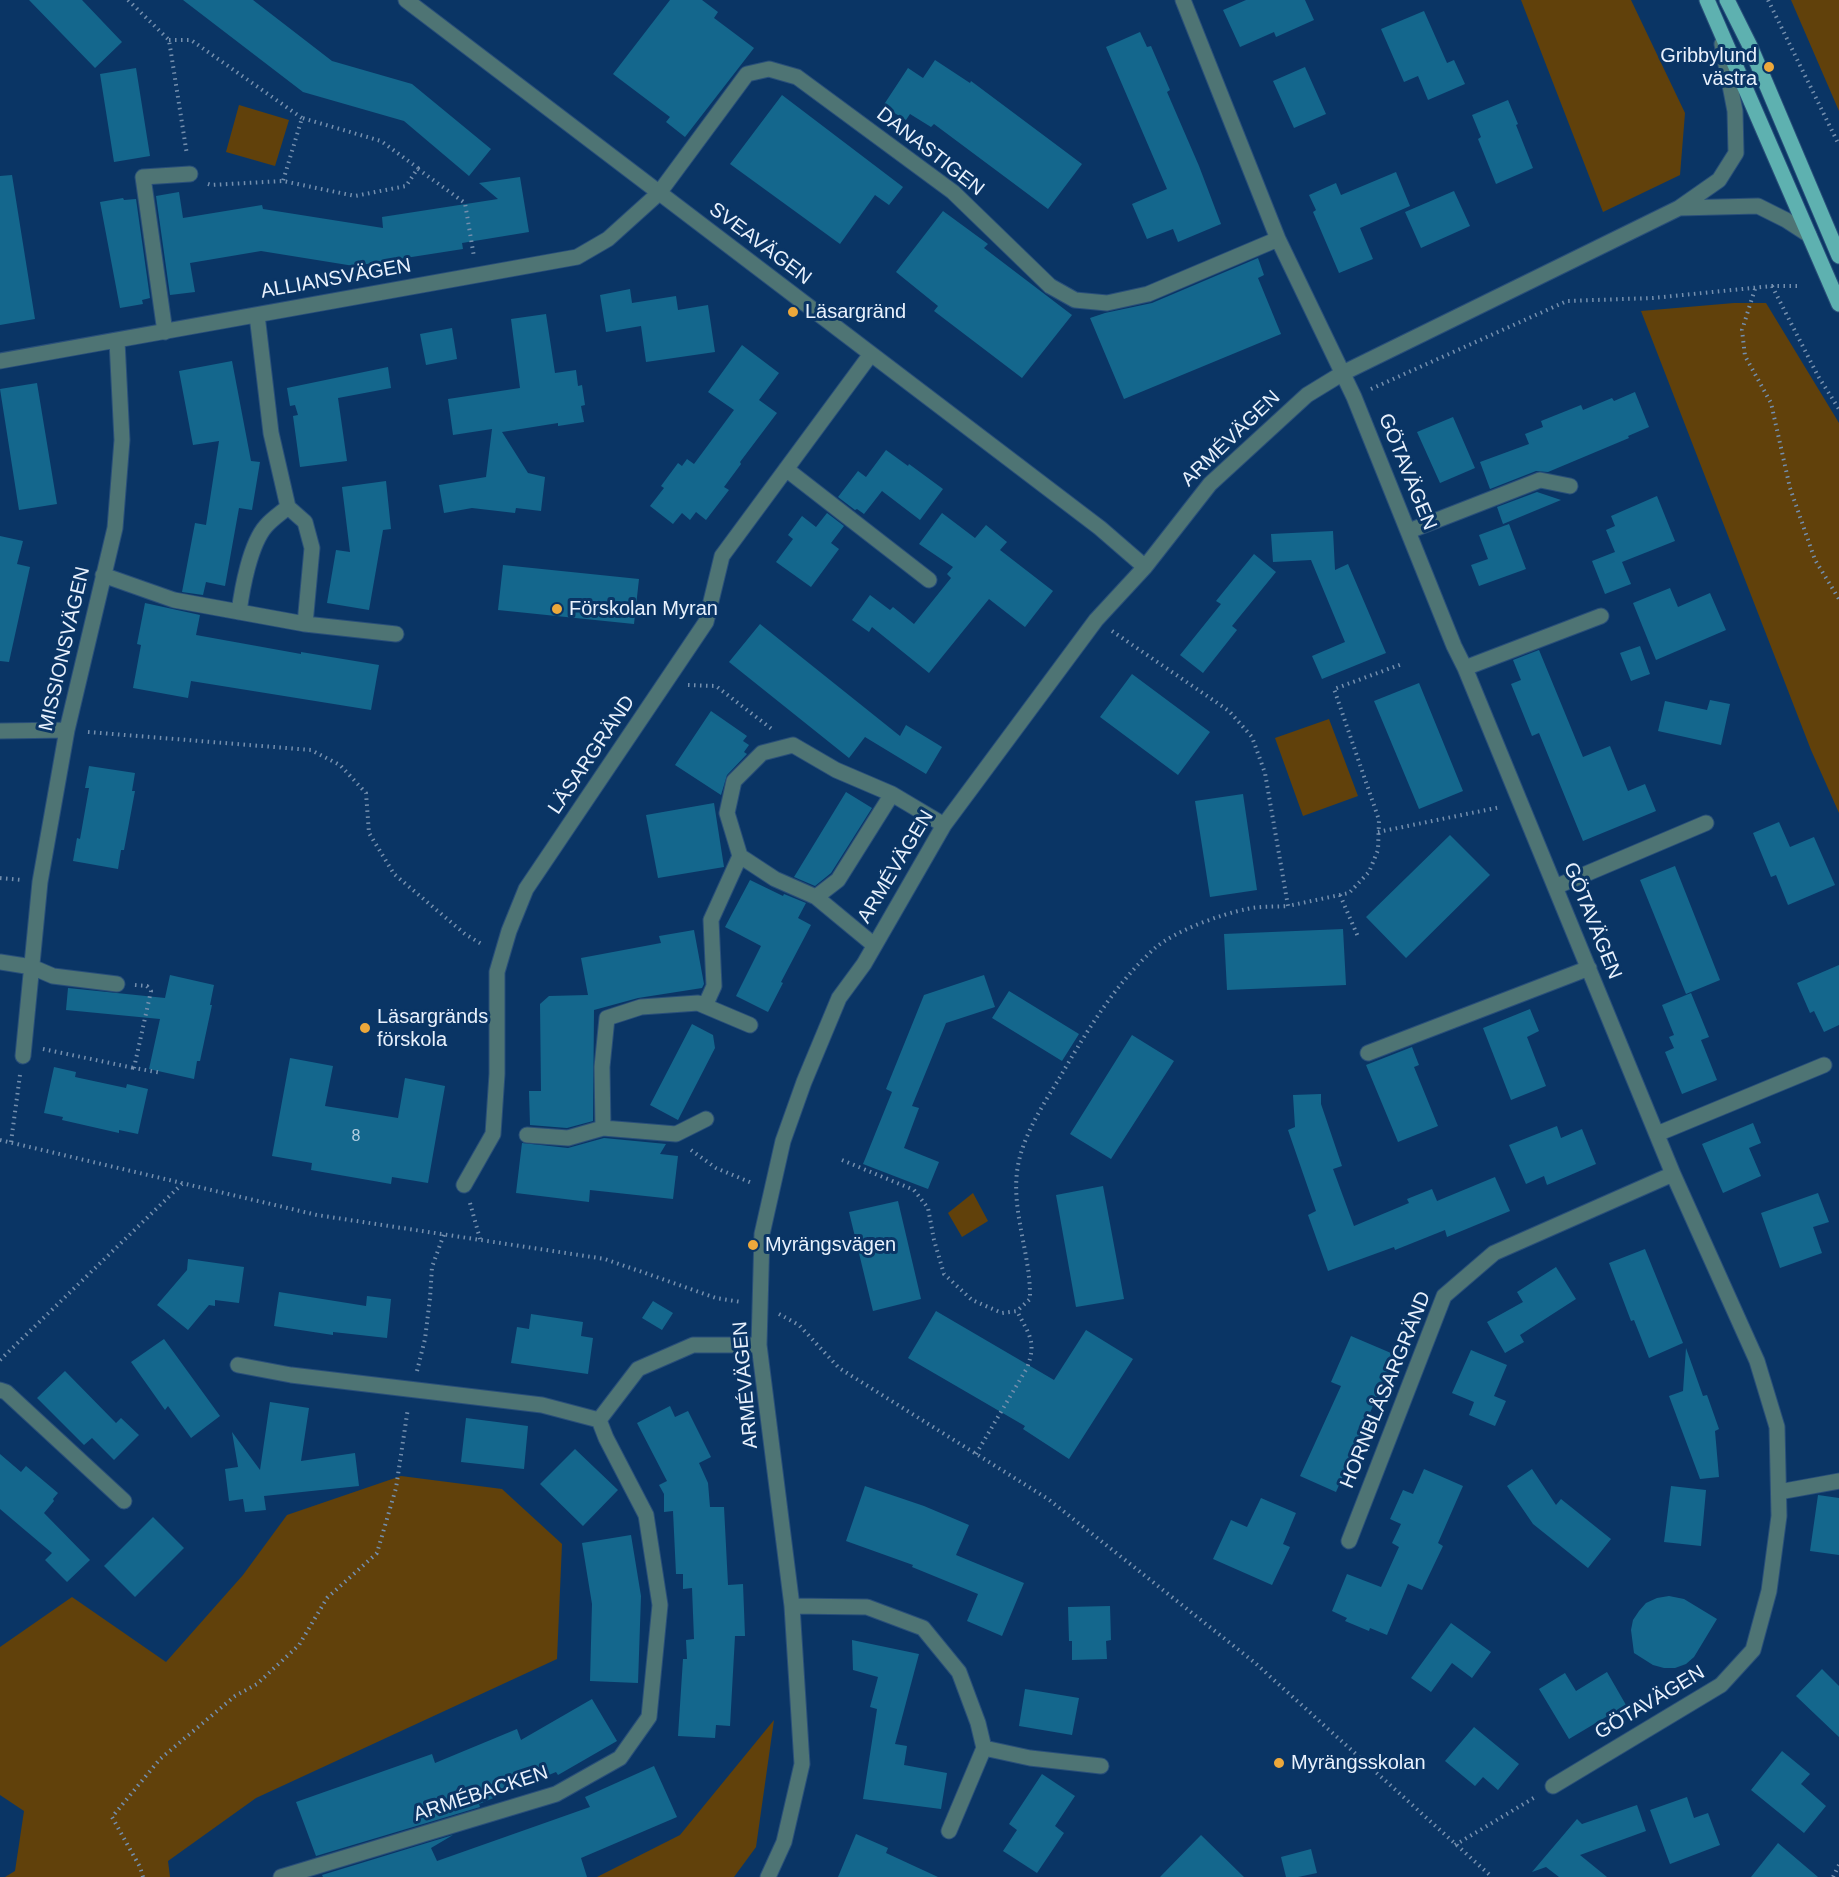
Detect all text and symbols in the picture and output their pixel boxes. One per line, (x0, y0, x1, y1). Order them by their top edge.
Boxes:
place label: Gribbylund västra (1660, 44, 1757, 91)
marker: Gribbylund västra (1762, 60, 1776, 74)
street label: DANASTIGEN (871, 103, 989, 201)
street label: SVEAVÄGEN (704, 198, 816, 290)
street label: ALLIANSVÄGEN (259, 254, 413, 304)
place label: Läsargränd (805, 300, 906, 324)
marker: Läsargränd (786, 305, 800, 319)
street label: ARMÉVÄGEN (1177, 386, 1285, 492)
street label: GÖTAVÄGEN (1373, 410, 1441, 534)
street label: MISSIONSVÄGEN (34, 565, 96, 733)
place label: Förskolan Myran (569, 597, 718, 621)
marker: Förskolan Myran (550, 602, 564, 616)
street label: LÄSARGRÄND (544, 691, 640, 819)
street label: ARMÉVÄGEN (853, 806, 939, 928)
street label: GÖTAVÄGEN (1558, 859, 1626, 983)
place label: Läsargränds förskola (377, 1005, 488, 1052)
marker: Läsargränds förskola (358, 1021, 372, 1035)
house number: 8 (352, 1127, 360, 1147)
place label: Myrängsvägen (765, 1233, 896, 1257)
marker: Myrängsvägen (746, 1238, 760, 1252)
street label: HORNBLÅSARGRÄND (1336, 1288, 1436, 1492)
street label: ARMÉVÄGEN (728, 1320, 764, 1450)
street label: GÖTAVÄGEN (1591, 1661, 1709, 1745)
place label: Myrängsskolan (1291, 1751, 1426, 1775)
marker: Myrängsskolan (1272, 1756, 1286, 1770)
street label: ARMÉBACKEN (411, 1761, 551, 1827)

